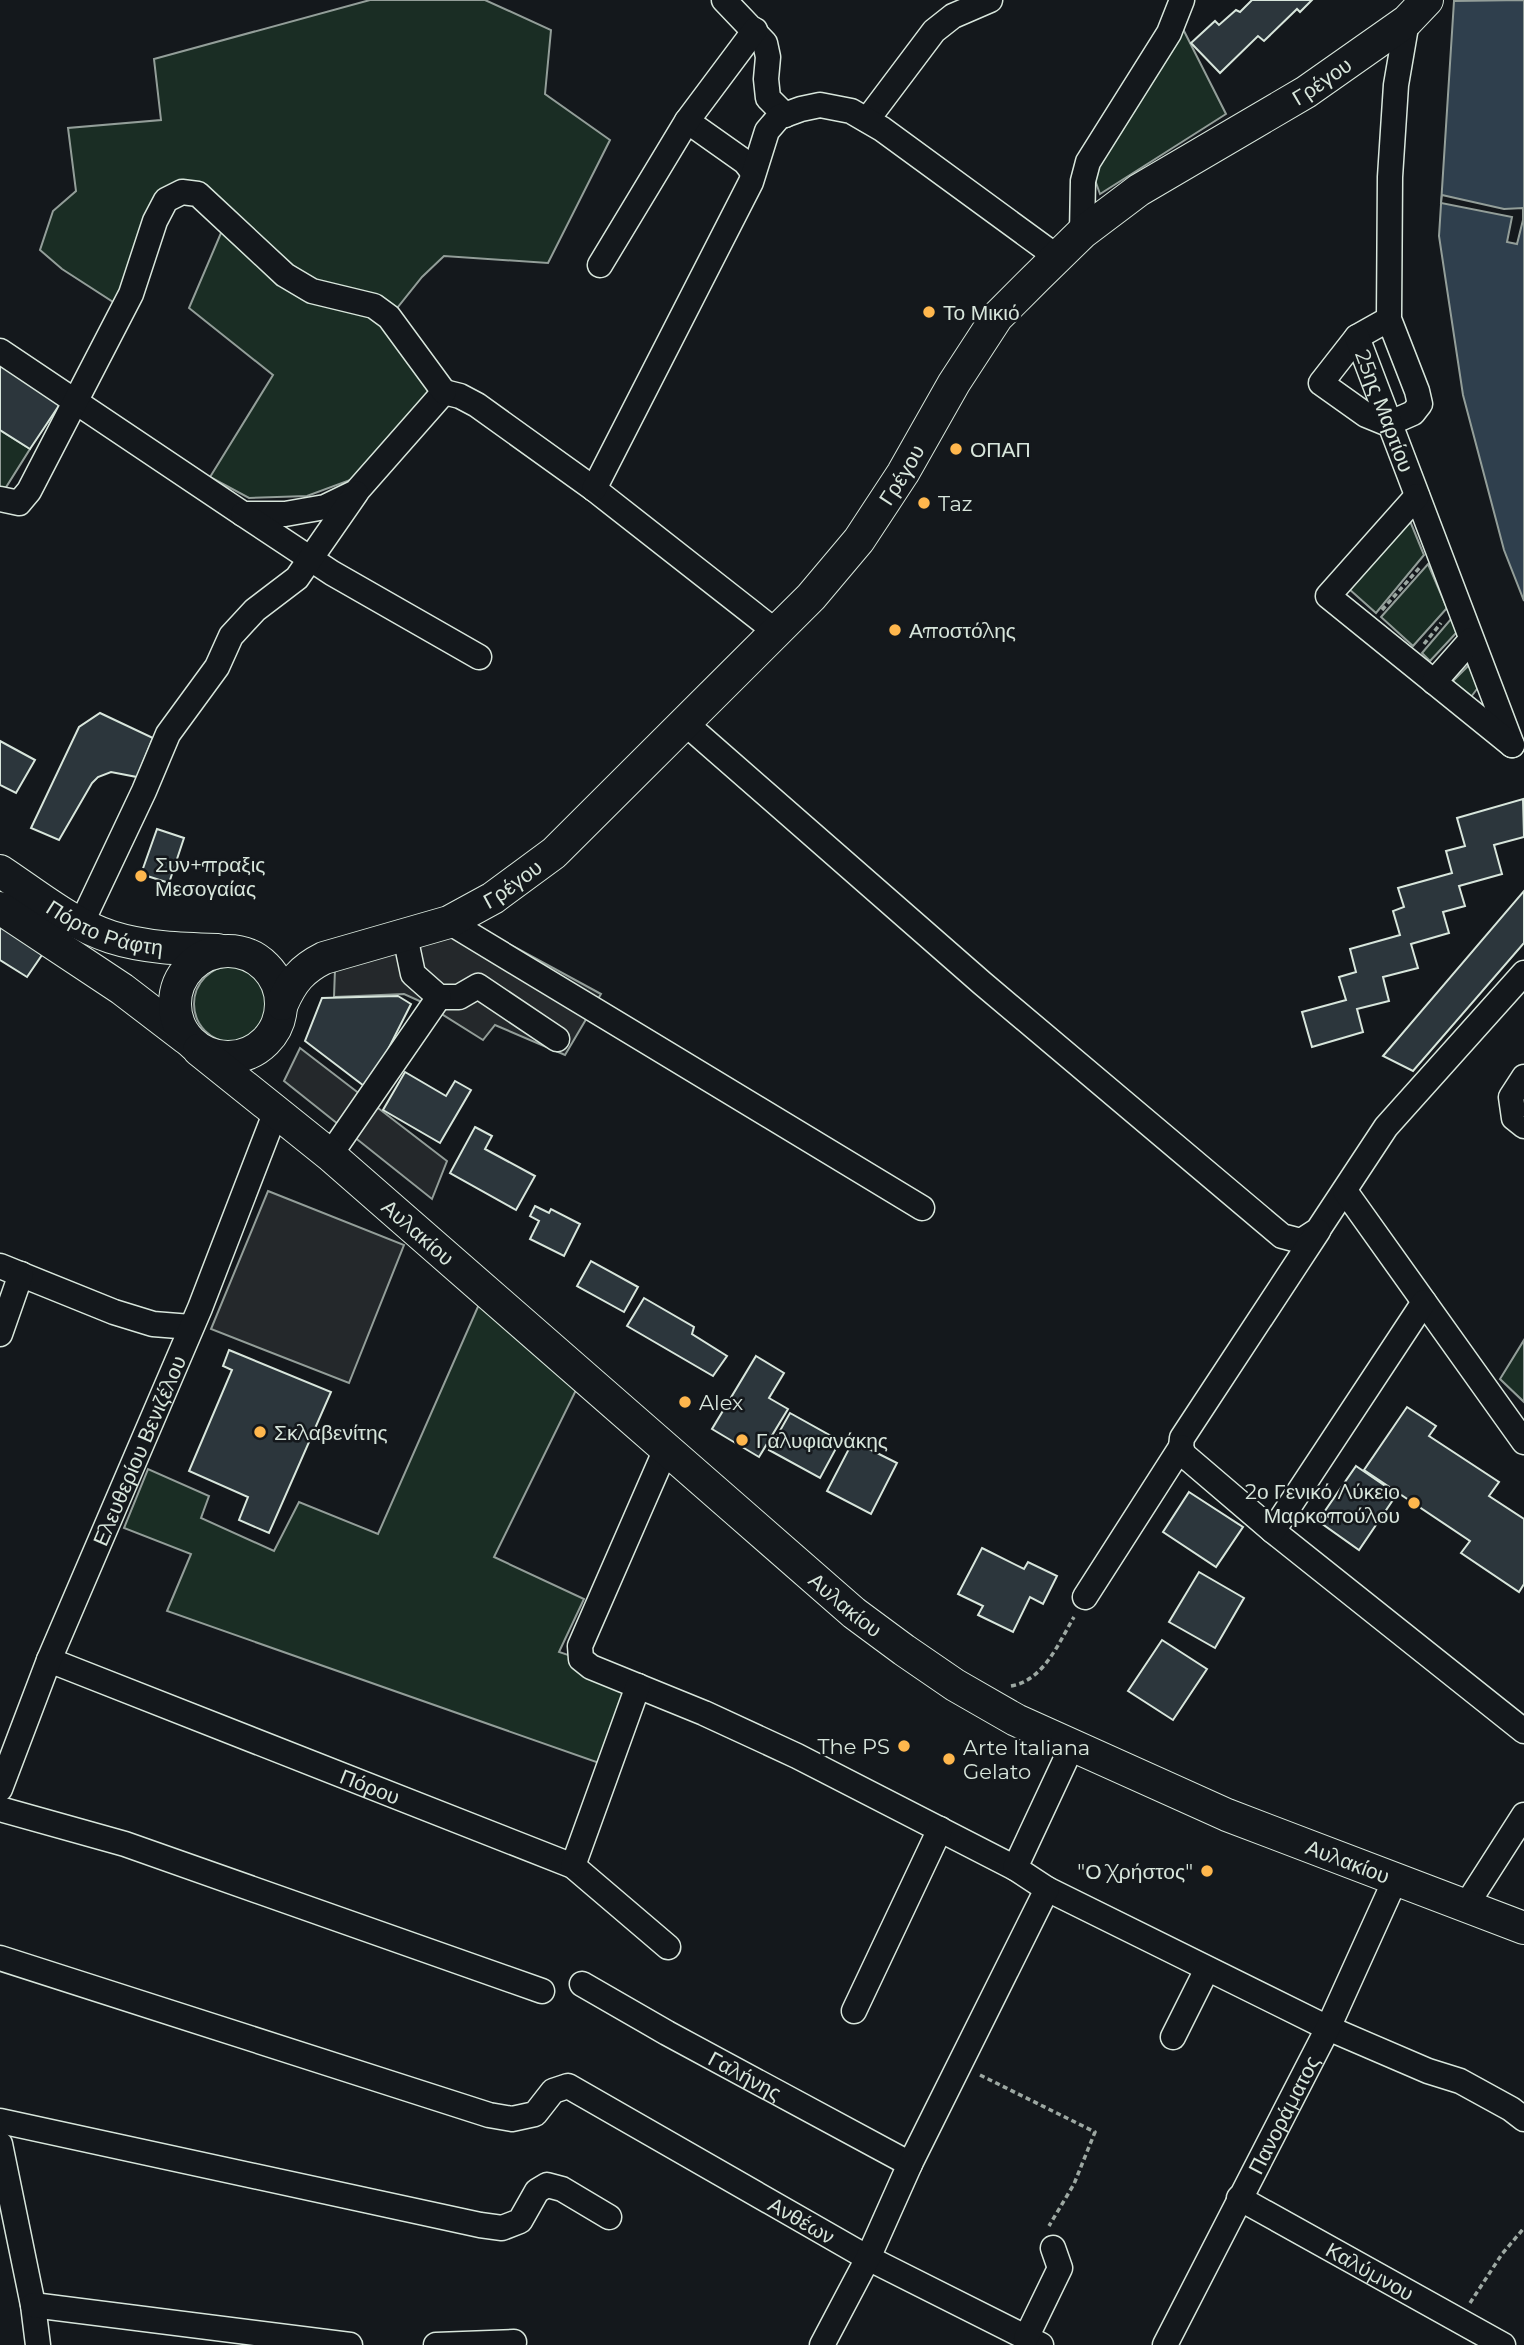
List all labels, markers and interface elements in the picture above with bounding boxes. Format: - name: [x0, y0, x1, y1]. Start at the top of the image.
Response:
- street label: Γρέγου: [1287, 52, 1356, 110]
- place label: Το Μικιό: [943, 300, 1020, 325]
- marker: Το Μικιό: [921, 304, 937, 320]
- street label: 25ης Μαρτίου: [1351, 346, 1420, 475]
- place label: ΟΠΑΠ: [970, 437, 1031, 462]
- street label: Γρέγου: [873, 440, 929, 510]
- marker: ΟΠΑΠ: [948, 441, 964, 457]
- place label: Taz: [938, 491, 973, 516]
- marker: Taz: [916, 495, 932, 511]
- place label: Αποστόλης: [909, 618, 1016, 643]
- marker: Αποστόλης: [887, 622, 903, 638]
- place label: Συν+πραξις Μεσογαίας: [155, 852, 265, 901]
- street label: Γρέγου: [479, 854, 546, 913]
- marker: Συν+πραξις Μεσογαίας: [133, 868, 149, 884]
- street label: Πόρτο Ράφτη: [42, 894, 164, 960]
- street label: Αυλακίου: [377, 1194, 459, 1270]
- street label: Ελευθερίου Βενιζέλου: [87, 1352, 191, 1549]
- place label: Alex: [699, 1390, 743, 1415]
- marker: Alex: [677, 1394, 693, 1410]
- place label: Σκλαβενίτης: [274, 1420, 388, 1445]
- marker: Σκλαβενίτης: [252, 1424, 268, 1440]
- place label: Γαλυφιανάκης: [756, 1428, 888, 1453]
- marker: Γαλυφιανάκης: [734, 1432, 750, 1448]
- place label: 2ο Γενικό Λύκειο Μαρκοπούλου: [1245, 1479, 1400, 1528]
- marker: 2ο Γενικό Λύκειο Μαρκοπούλου: [1406, 1495, 1422, 1511]
- street label: Αυλακίου: [804, 1567, 887, 1642]
- place label: The PS: [818, 1734, 890, 1759]
- place label: Arte Italiana Gelato: [963, 1735, 1090, 1784]
- marker: The PS: [896, 1738, 912, 1754]
- marker: Arte Italiana Gelato: [941, 1751, 957, 1767]
- street label: Πόρου: [337, 1763, 403, 1809]
- street label: Αυλακίου: [1303, 1834, 1393, 1888]
- place label: "Ο Χρήστος": [1077, 1859, 1193, 1884]
- marker: "Ο Χρήστος": [1199, 1863, 1215, 1879]
- street label: Γαλήνης: [704, 2045, 786, 2105]
- street label: Πανοράματος: [1243, 2051, 1324, 2178]
- street label: Ανθέων: [764, 2191, 839, 2249]
- street label: Καλύμνου: [1322, 2237, 1418, 2305]

